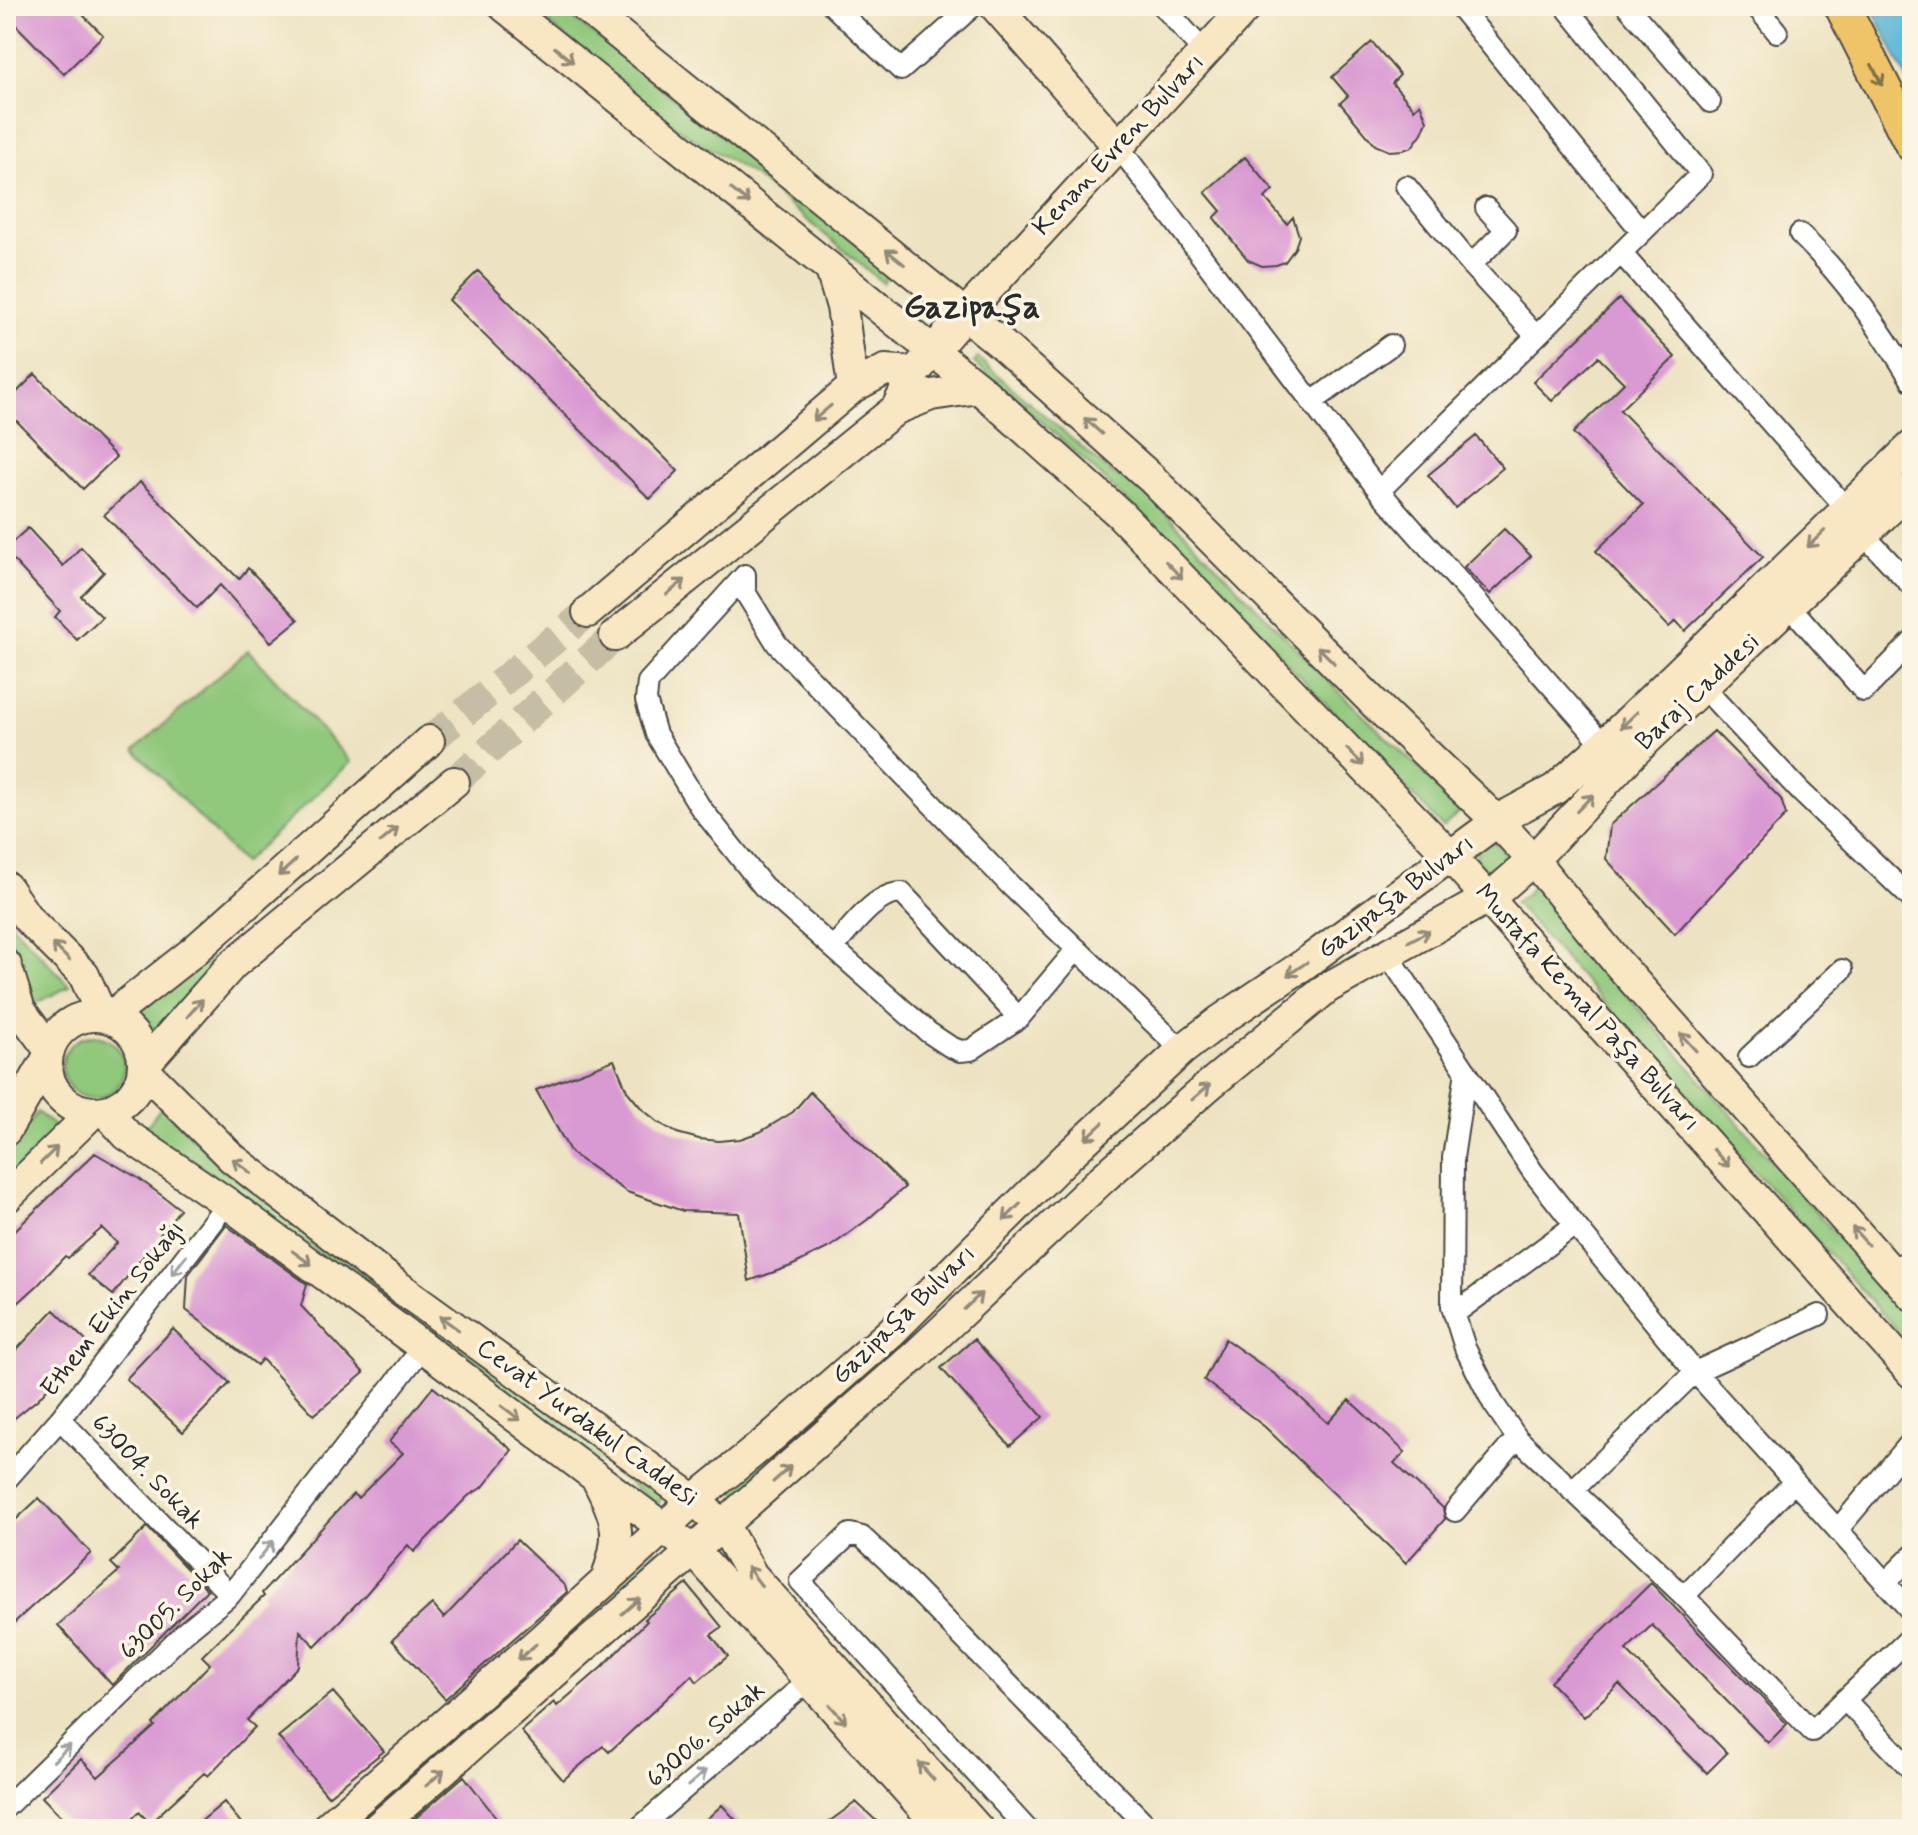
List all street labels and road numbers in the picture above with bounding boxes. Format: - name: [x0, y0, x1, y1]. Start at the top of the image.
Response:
- street label: Kenan Evren Bulvarı: [1025, 46, 1213, 244]
- street label: Baraj Caddesi: [1628, 625, 1768, 759]
- street label: Gazipaşa Bulvarı: [1311, 827, 1481, 967]
- street label: Mustafa Kemal Paşa Bulvarı: [1467, 877, 1707, 1139]
- street label: Ethem Ekin Sokağı: [33, 1214, 193, 1404]
- street label: Gazipaşa Bulvarı: [825, 1238, 983, 1392]
- street label: Cevat Yurdakul Caddesi: [469, 1331, 705, 1515]
- street label: 63004. Sokak: [83, 1407, 211, 1537]
- street label: 63005. Sokak: [112, 1540, 240, 1668]
- street label: 63006. Sokak: [639, 1674, 773, 1796]

